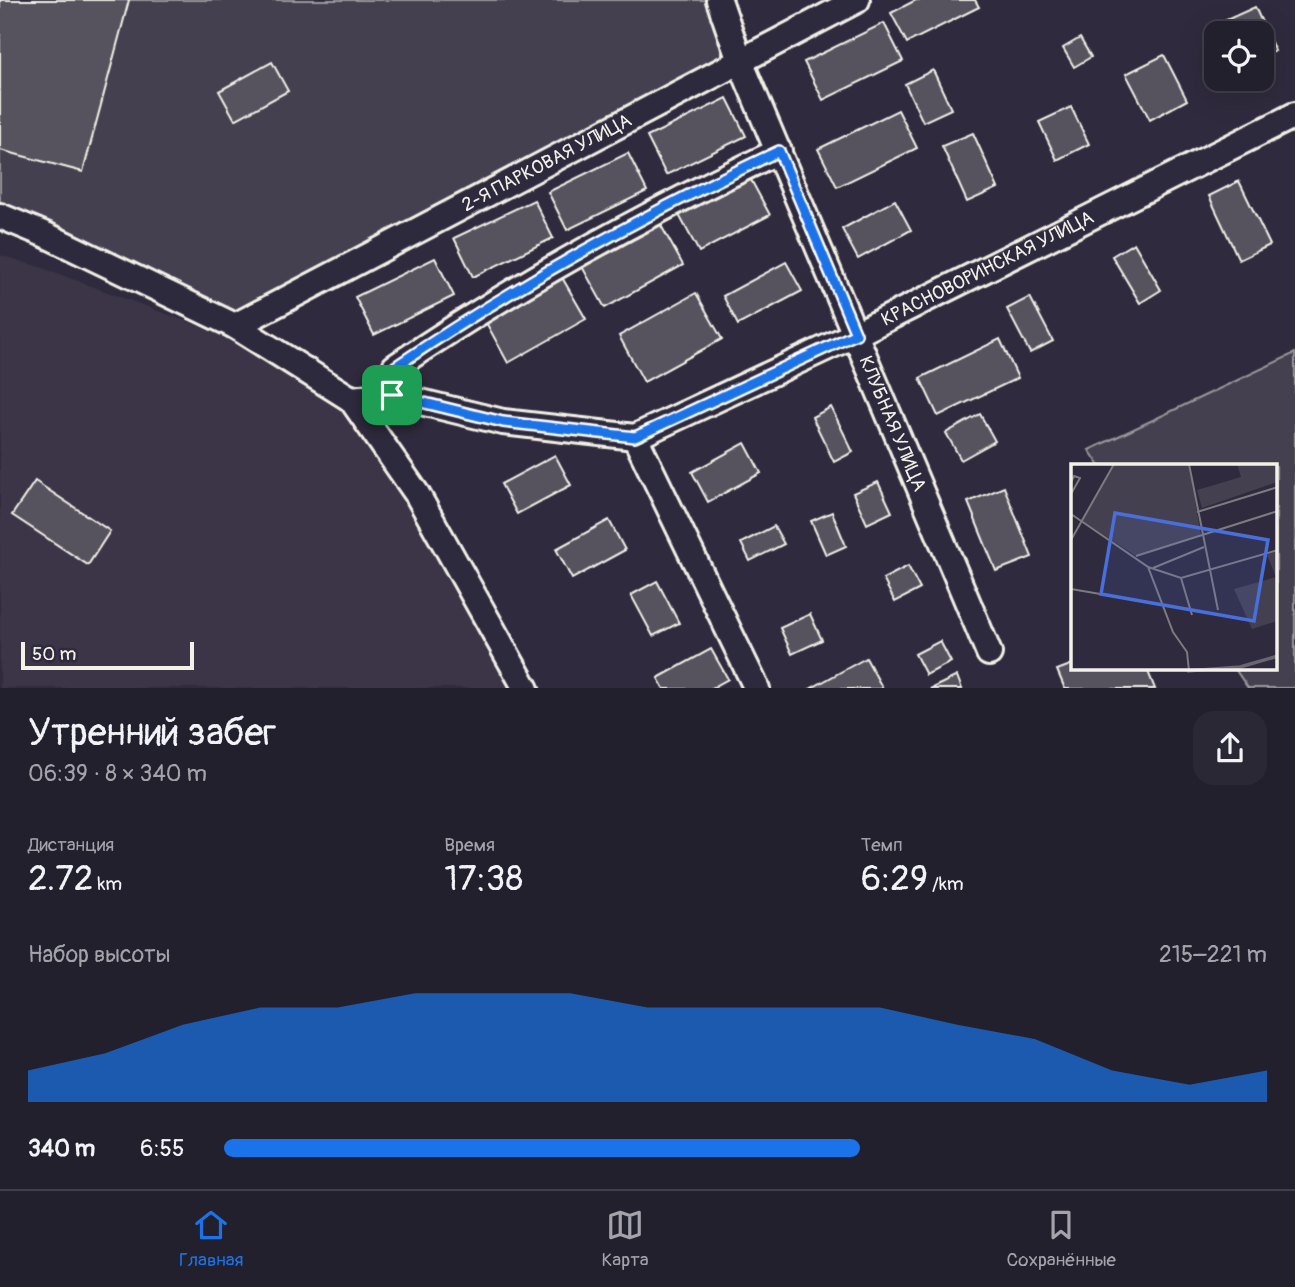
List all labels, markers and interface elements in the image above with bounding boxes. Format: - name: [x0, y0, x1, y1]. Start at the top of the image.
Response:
- map controls: [1204, 21, 1274, 91]
- button: locate: [1204, 21, 1274, 91]
- street label: 2-Я ПАРКОВАЯ УЛИЦА: [458, 108, 636, 217]
- street label: КРАСНОВОРИНСКАЯ УЛИЦА: [877, 205, 1098, 332]
- street label: КЛУБНАЯ УЛИЦА: [853, 352, 932, 495]
- pin: [362, 365, 422, 425]
- icon: arrive: [373, 376, 411, 414]
- inset map: [1071, 464, 1278, 671]
- scale bar: [21, 640, 194, 671]
- text: 50 m: [32, 642, 76, 666]
- text: Утренний забег: [28, 709, 276, 757]
- button: share: [1193, 711, 1267, 785]
- text: 06:39 · 8 × 340 m: [28, 759, 207, 788]
- text: Дистанция: [28, 833, 114, 857]
- text: Время: [444, 833, 495, 857]
- text: Темп: [861, 833, 903, 857]
- text: 2.72: [28, 857, 93, 901]
- text: 17:38: [444, 857, 523, 901]
- text: 6:29: [861, 857, 928, 901]
- text: km: [93, 872, 122, 896]
- text: /km: [928, 872, 964, 896]
- text: Набор высоты: [28, 940, 170, 969]
- text: 215–221 m: [1159, 940, 1267, 969]
- text: 340 m: [28, 1134, 95, 1163]
- text: 6:55: [140, 1134, 184, 1163]
- tab: Главная: [179, 1206, 244, 1272]
- tab: Карта: [601, 1206, 649, 1272]
- tab: Сохранённые: [1006, 1206, 1116, 1272]

